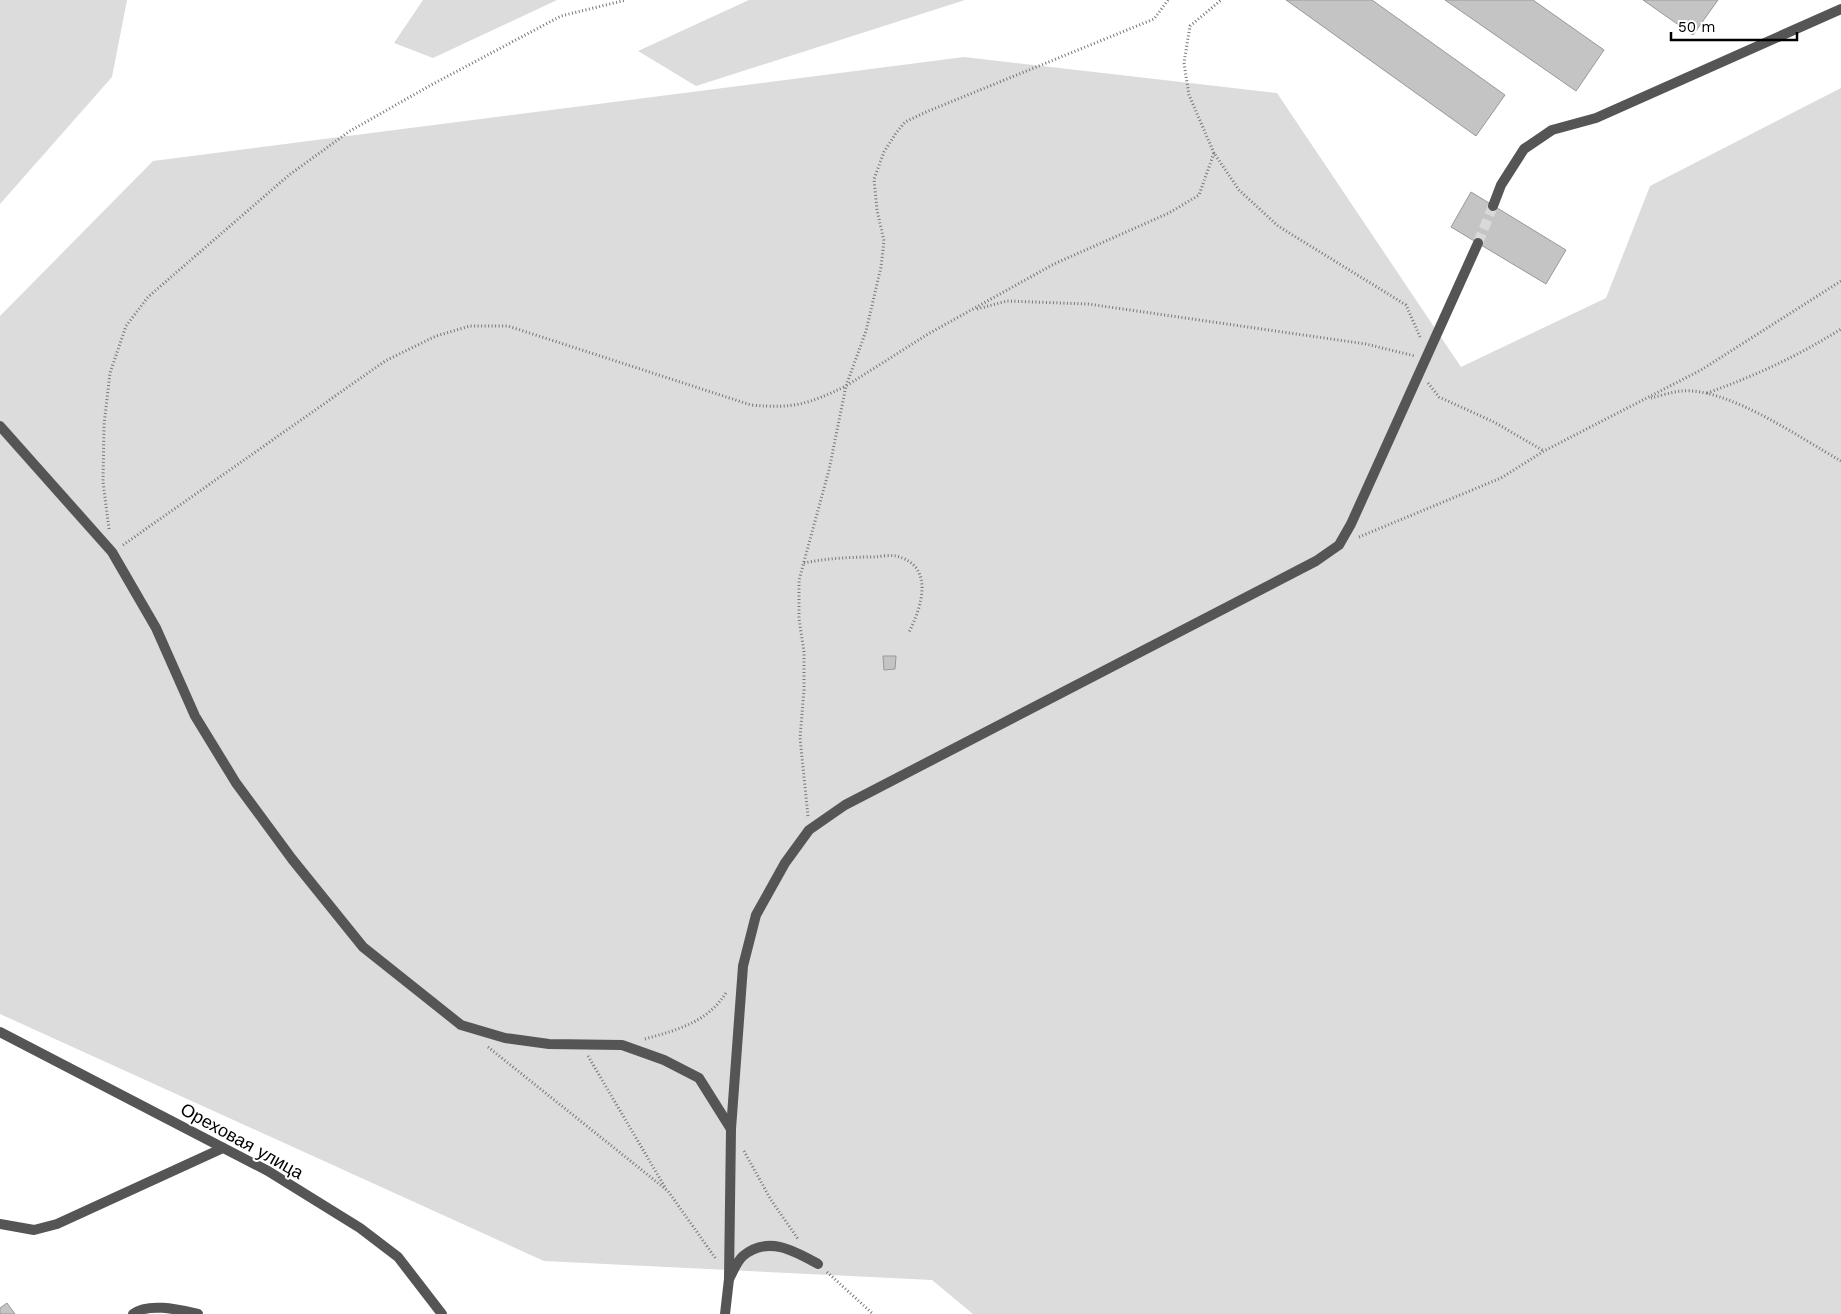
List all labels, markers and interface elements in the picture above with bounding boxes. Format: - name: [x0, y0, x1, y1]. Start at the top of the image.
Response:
- scale bar: [1671, 10, 1797, 42]
- text: 50 m: [1678, 18, 1715, 36]
- street label: Ореховая улица: [177, 1098, 308, 1183]

